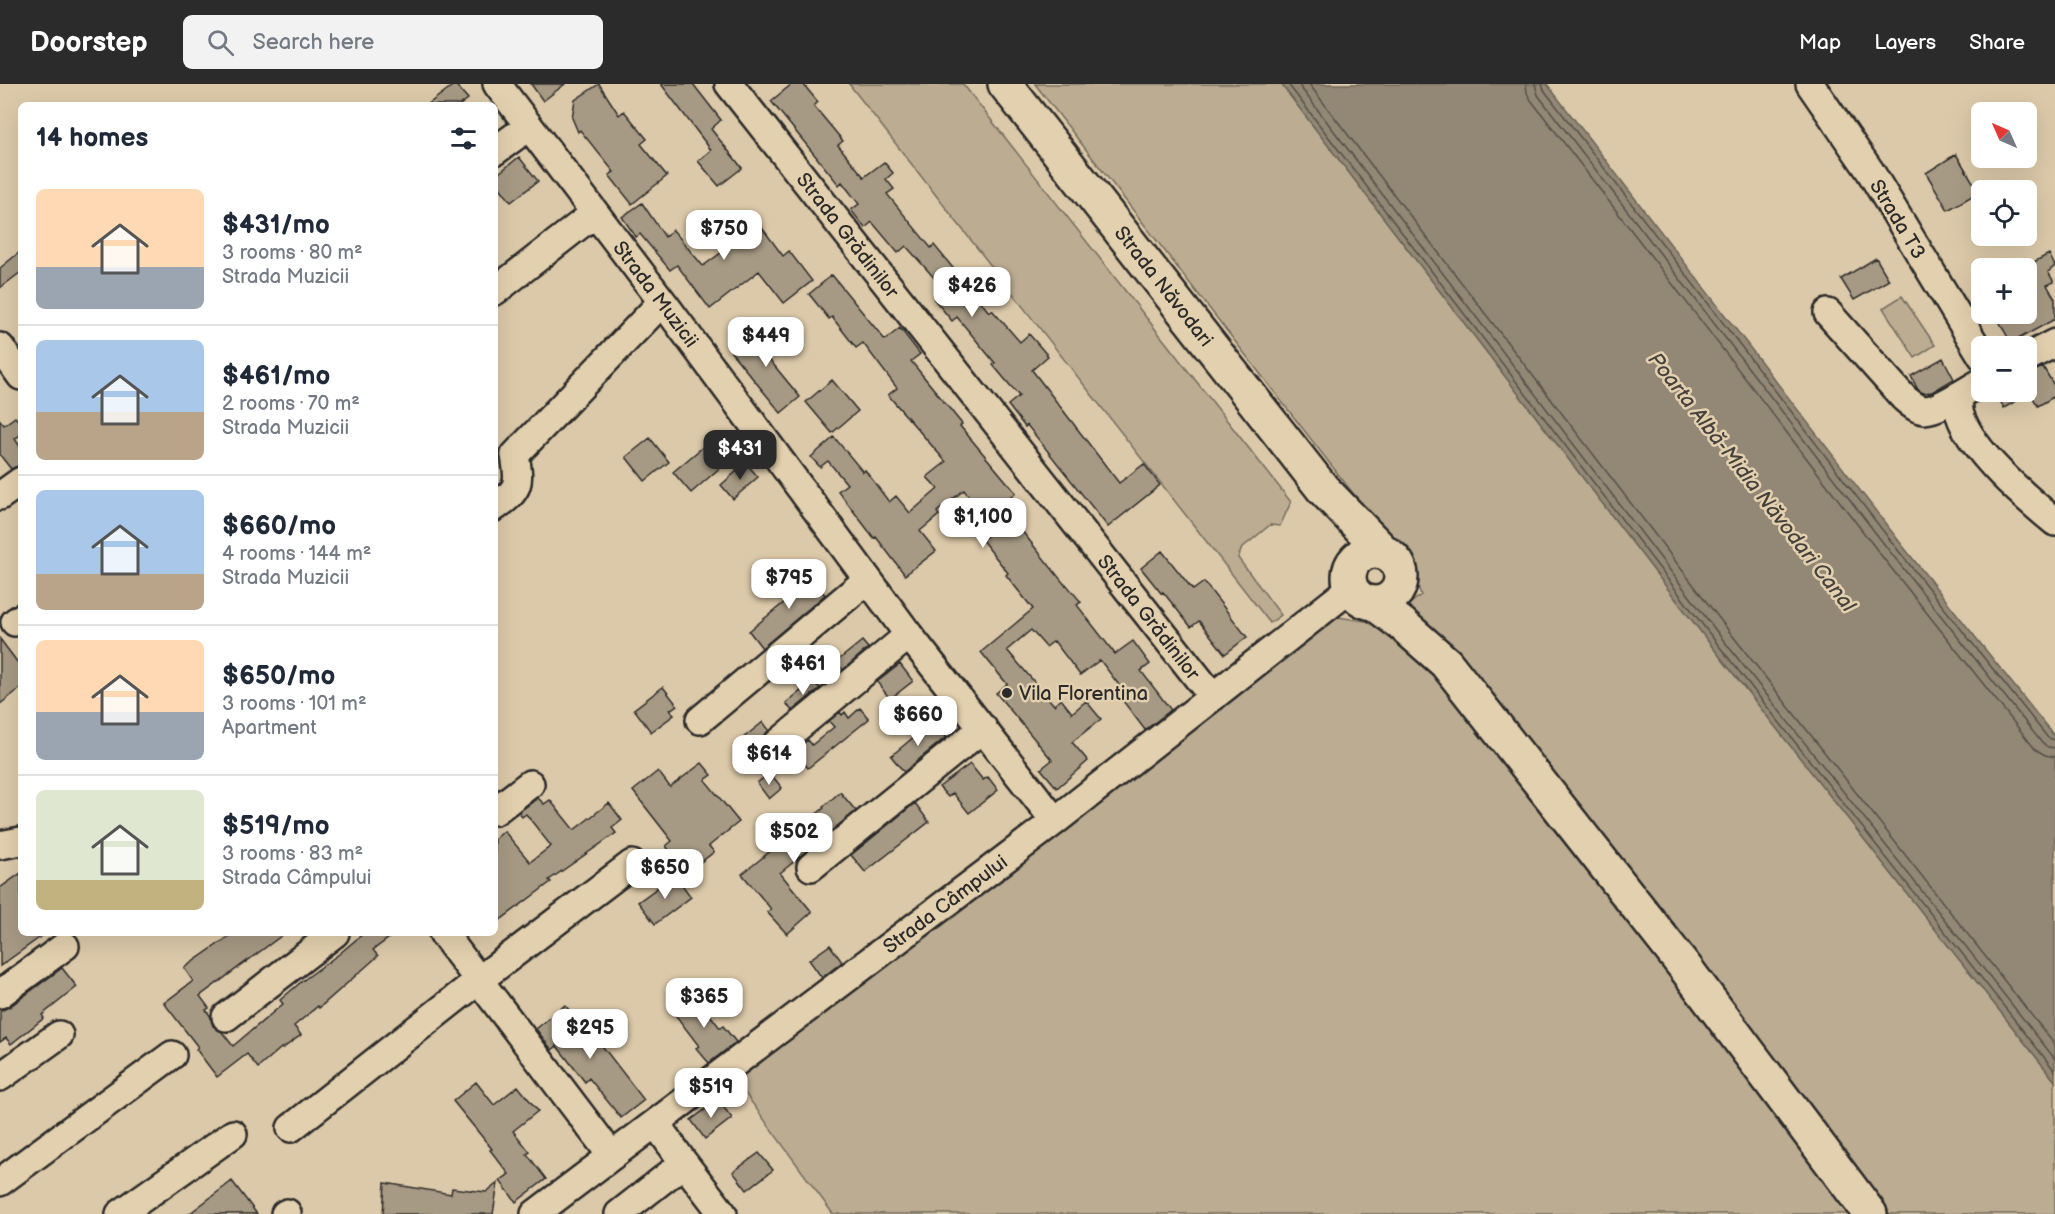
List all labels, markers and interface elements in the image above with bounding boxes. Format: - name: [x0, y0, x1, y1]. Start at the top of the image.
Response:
- search box: [183, 15, 603, 69]
- text: Doorstep: [30, 26, 147, 59]
- icon: search: [204, 26, 237, 59]
- text: Search here: [252, 29, 374, 56]
- text: Map: [1799, 30, 1841, 55]
- text: Layers: [1874, 30, 1936, 55]
- text: Share: [1969, 30, 2025, 55]
- north arrow: [1971, 102, 2037, 168]
- map controls: [1971, 102, 2037, 402]
- icon: filters: [447, 122, 480, 155]
- text: 14 homes: [36, 123, 148, 154]
- street label: Strada Grădinilor: [791, 168, 904, 304]
- street label: Strada T3: [1864, 175, 1930, 264]
- button: locate: [1971, 180, 2037, 246]
- text: $431/mo: [222, 210, 330, 241]
- pin: $750: [688, 210, 760, 261]
- icon: home: [84, 213, 156, 285]
- text: $750: [700, 217, 748, 241]
- street label: Strada Năvodari: [1109, 222, 1218, 352]
- street label: Strada Muzicii: [607, 237, 703, 353]
- text: 3 rooms · 80 m²: [222, 241, 363, 265]
- button: +: [1971, 258, 2037, 324]
- text: Strada Muzicii: [222, 265, 349, 289]
- pin: $426: [936, 267, 1008, 318]
- text: $426: [947, 274, 997, 298]
- pin: $449: [730, 317, 802, 368]
- text: $449: [742, 324, 790, 348]
- button: −: [1971, 336, 2037, 402]
- water label: Poarta Albă-Midia Năvodari Canal: [1643, 348, 1861, 618]
- text: $461/mo: [222, 361, 330, 392]
- icon: home: [84, 364, 156, 436]
- text: 2 rooms · 70 m²: [222, 392, 360, 416]
- text: Strada Muzicii: [222, 416, 349, 440]
- pin: $431: [704, 430, 776, 481]
- text: $431: [717, 437, 763, 461]
- pin: $1,100: [934, 498, 1032, 549]
- text: $1,100: [953, 505, 1013, 529]
- text: $660/mo: [222, 511, 336, 542]
- icon: home: [84, 514, 156, 586]
- text: 4 rooms · 144 m²: [222, 542, 371, 566]
- street label: Strada Grădinilor: [1092, 550, 1205, 686]
- pin: $795: [753, 559, 825, 610]
- text: Strada Muzicii: [222, 566, 349, 590]
- text: $795: [765, 566, 813, 590]
- pin: $461: [767, 645, 839, 696]
- text: $461: [780, 652, 826, 676]
- text: $650/mo: [222, 661, 335, 692]
- icon: home: [84, 664, 156, 736]
- place label: Vila Florentina: [1019, 682, 1148, 706]
- marker: Vila Florentina: [1000, 686, 1014, 700]
- text: 3 rooms · 101 m²: [222, 692, 367, 716]
- pin: $660: [882, 696, 954, 747]
- text: $660: [893, 703, 943, 727]
- text: Apartment: [222, 716, 317, 740]
- pin: $614: [733, 735, 805, 786]
- text: $614: [746, 742, 792, 766]
- text: $519/mo: [222, 811, 329, 842]
- pin: $502: [758, 813, 830, 864]
- icon: home: [84, 814, 156, 886]
- text: $502: [769, 820, 819, 844]
- text: 3 rooms · 83 m²: [222, 842, 363, 866]
- pin: $650: [629, 849, 701, 900]
- street label: Strada Câmpului: [879, 850, 1013, 959]
- text: $650: [640, 856, 690, 880]
- text: Strada Câmpului: [222, 866, 371, 890]
- pin: $365: [668, 978, 740, 1029]
- text: $365: [680, 985, 728, 1009]
- pin: $295: [554, 1009, 626, 1060]
- text: $295: [566, 1016, 614, 1040]
- pin: $519: [675, 1068, 747, 1119]
- text: $519: [689, 1075, 733, 1099]

